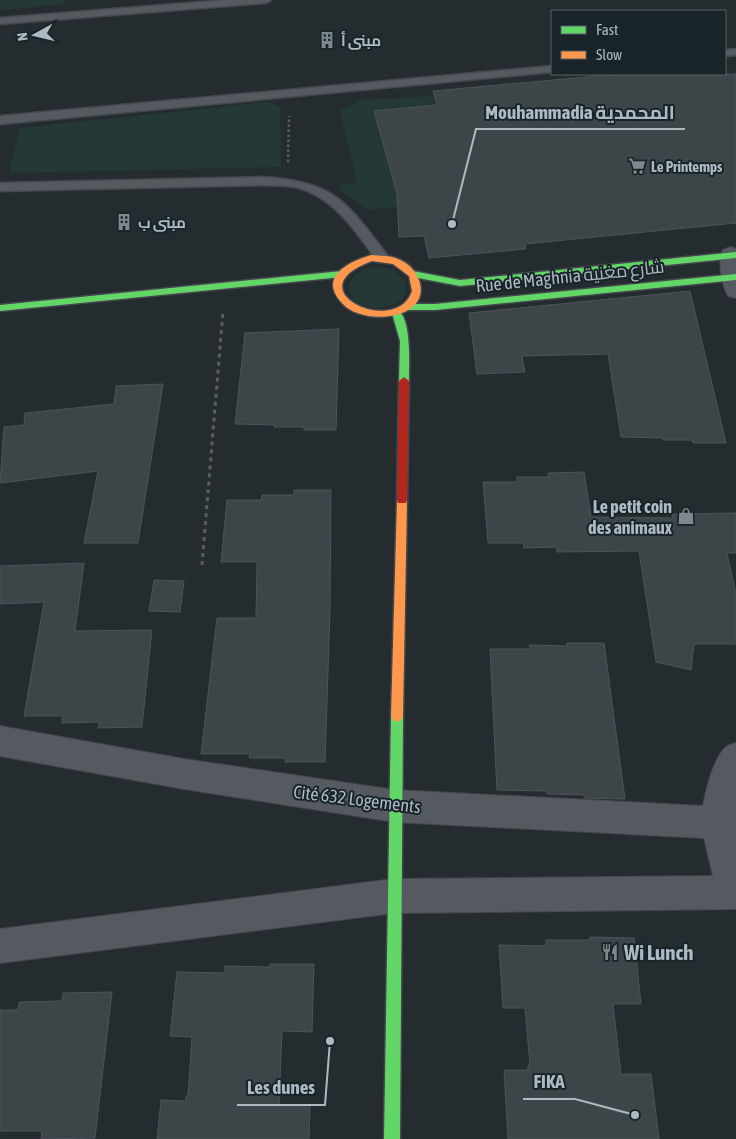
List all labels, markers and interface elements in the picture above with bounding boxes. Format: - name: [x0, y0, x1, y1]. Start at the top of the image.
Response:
- north arrow: [10, 10, 60, 60]
- legend: [551, 10, 726, 75]
- text: Fast: [596, 21, 618, 38]
- building icon: مبنى أ: [317, 30, 337, 50]
- place label: مبنى أ: [341, 31, 381, 50]
- text: N: [14, 32, 31, 42]
- text: Slow: [596, 46, 622, 63]
- callout: Mouhammadia المحمدية: [476, 95, 685, 129]
- text: Mouhammadia المحمدية: [485, 101, 675, 123]
- supermarket icon: Le Printemps: [627, 156, 647, 176]
- place label: Le Printemps: [651, 158, 723, 175]
- building icon: مبنى ب: [114, 212, 134, 232]
- place label: مبنى ب: [138, 214, 186, 232]
- street label: Rue de Maghnia شارع مغنية: [475, 256, 666, 298]
- place label: Le petit coin des animaux: [588, 496, 673, 538]
- shop icon: Le petit coin des animaux: [676, 506, 696, 526]
- street label: Cité 632 Logements: [292, 781, 422, 817]
- place label: Wi Lunch: [623, 940, 693, 964]
- restaurant icon: Wi Lunch: [600, 942, 620, 962]
- callout: FIKA: [523, 1065, 575, 1099]
- text: FIKA: [533, 1070, 565, 1092]
- callout: Les dunes: [237, 1071, 325, 1105]
- text: Les dunes: [247, 1076, 315, 1098]

